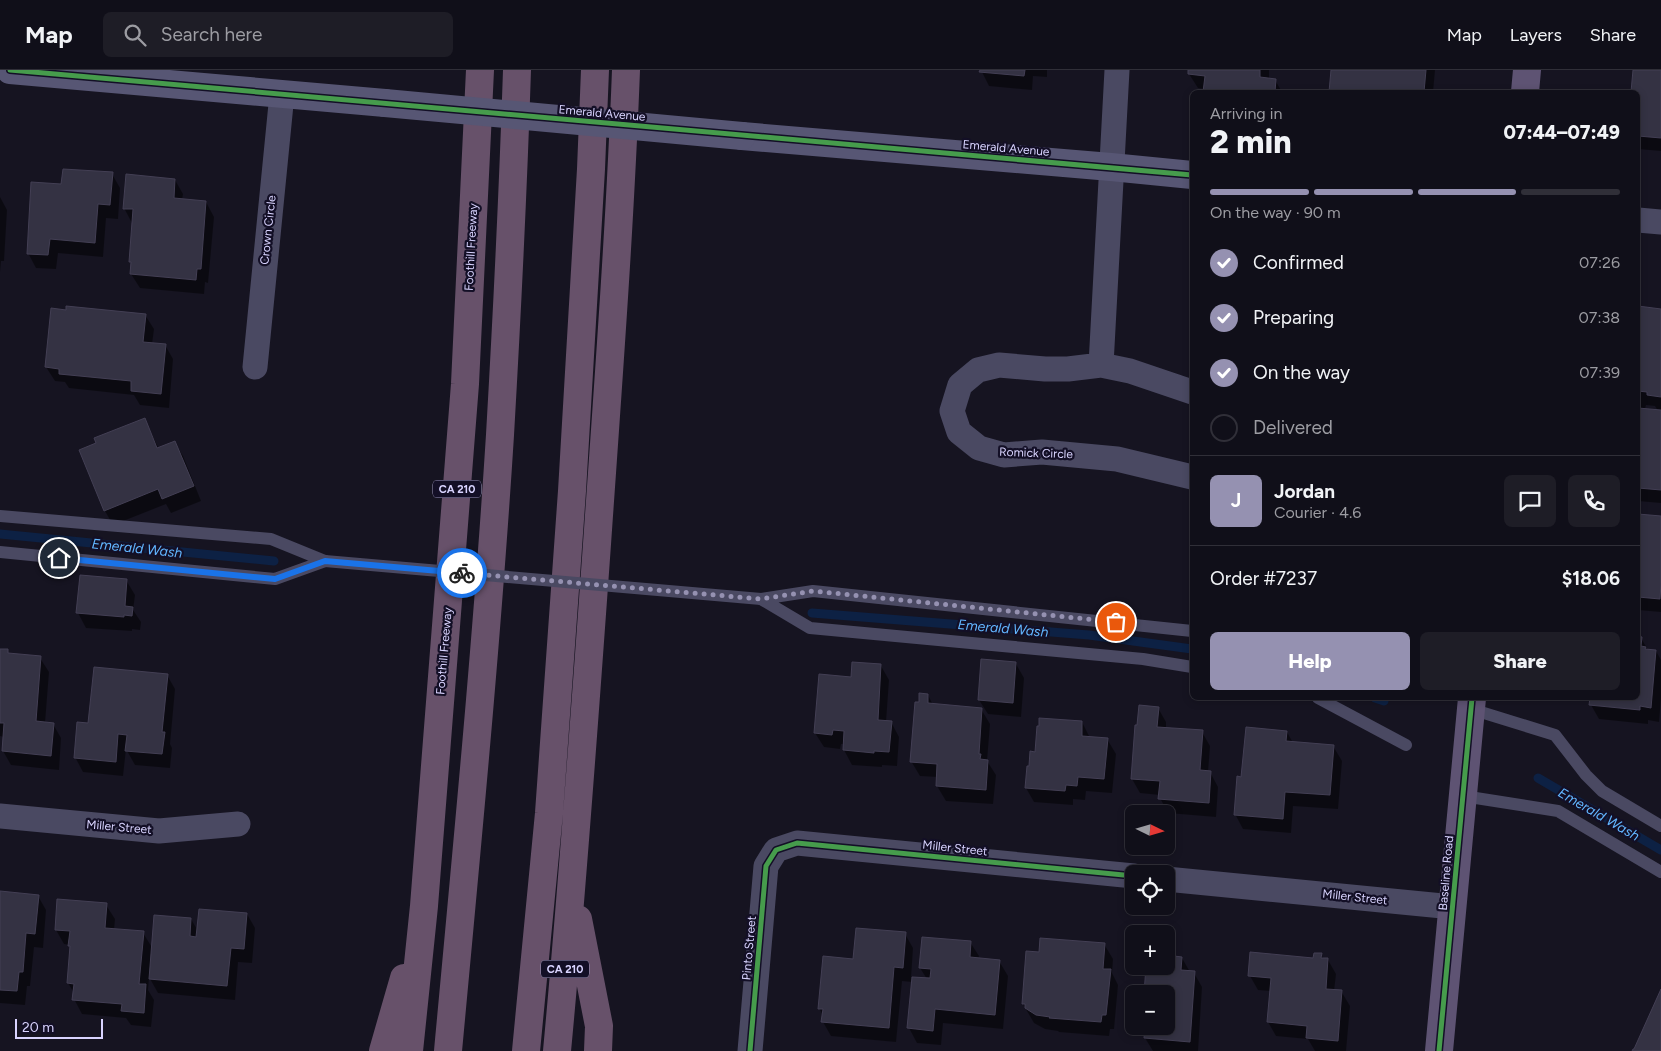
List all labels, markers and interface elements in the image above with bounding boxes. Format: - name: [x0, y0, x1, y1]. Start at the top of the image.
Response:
- search box: [103, 12, 453, 57]
- text: Map: [25, 20, 73, 49]
- icon: search: [121, 21, 149, 49]
- text: Search here: [161, 23, 262, 46]
- text: Map: [1447, 24, 1482, 46]
- text: Layers: [1510, 24, 1562, 46]
- text: Share: [1590, 24, 1636, 46]
- street label: Emerald Avenue: [558, 102, 647, 124]
- text: Arriving in: [1210, 104, 1282, 123]
- text: 07:44–07:49: [1503, 121, 1620, 144]
- text: 2 min: [1210, 123, 1292, 161]
- street label: Emerald Avenue: [962, 137, 1051, 159]
- street label: Crown Circle: [257, 194, 279, 265]
- street label: Foothill Freeway: [462, 202, 480, 291]
- text: On the way · 90 m: [1210, 203, 1341, 222]
- icon: check: [1210, 249, 1238, 277]
- text: Confirmed: [1253, 251, 1344, 274]
- text: 07:26: [1579, 253, 1620, 272]
- icon: check: [1210, 304, 1238, 332]
- text: Preparing: [1253, 306, 1334, 329]
- text: 07:38: [1579, 308, 1620, 327]
- icon: check: [1210, 359, 1238, 387]
- text: On the way: [1253, 361, 1350, 384]
- text: 07:39: [1579, 363, 1620, 382]
- text: Delivered: [1253, 416, 1333, 439]
- street label: Romick Circle: [999, 445, 1074, 461]
- button: chat: [1504, 475, 1556, 527]
- button: phone: [1568, 475, 1620, 527]
- road number: CA 210: [433, 480, 481, 498]
- text: Jordan: [1274, 480, 1335, 503]
- text: J: [1231, 489, 1241, 512]
- text: Courier · 4.6: [1274, 503, 1361, 522]
- water label: Emerald Wash: [91, 535, 183, 562]
- pin: [38, 537, 80, 579]
- icon: home: [45, 544, 73, 572]
- courier: [437, 548, 487, 598]
- icon: bike: [448, 559, 476, 587]
- text: Order #7237: [1210, 567, 1317, 590]
- text: $18.06: [1562, 567, 1620, 590]
- pin: [1095, 601, 1137, 643]
- street label: Foothill Freeway: [433, 606, 455, 695]
- icon: bag: [1102, 608, 1130, 636]
- water label: Emerald Wash: [957, 616, 1049, 641]
- button: Help: [1210, 632, 1410, 690]
- button: Share: [1420, 632, 1620, 690]
- water label: Emerald Wash: [1555, 784, 1643, 845]
- north arrow: [1125, 805, 1175, 855]
- map controls: [1125, 805, 1175, 1035]
- street label: Miller Street: [86, 817, 153, 837]
- street label: Baseline Road: [1436, 835, 1456, 911]
- street label: Miller Street: [922, 838, 989, 858]
- button: locate: [1125, 865, 1175, 915]
- street label: Miller Street: [1322, 887, 1389, 907]
- street label: Pinto Street: [739, 915, 759, 981]
- button: +: [1125, 925, 1175, 975]
- road number: CA 210: [541, 961, 589, 978]
- button: −: [1125, 985, 1175, 1035]
- scale bar: [15, 1016, 102, 1039]
- text: 20 m: [22, 1019, 54, 1036]

